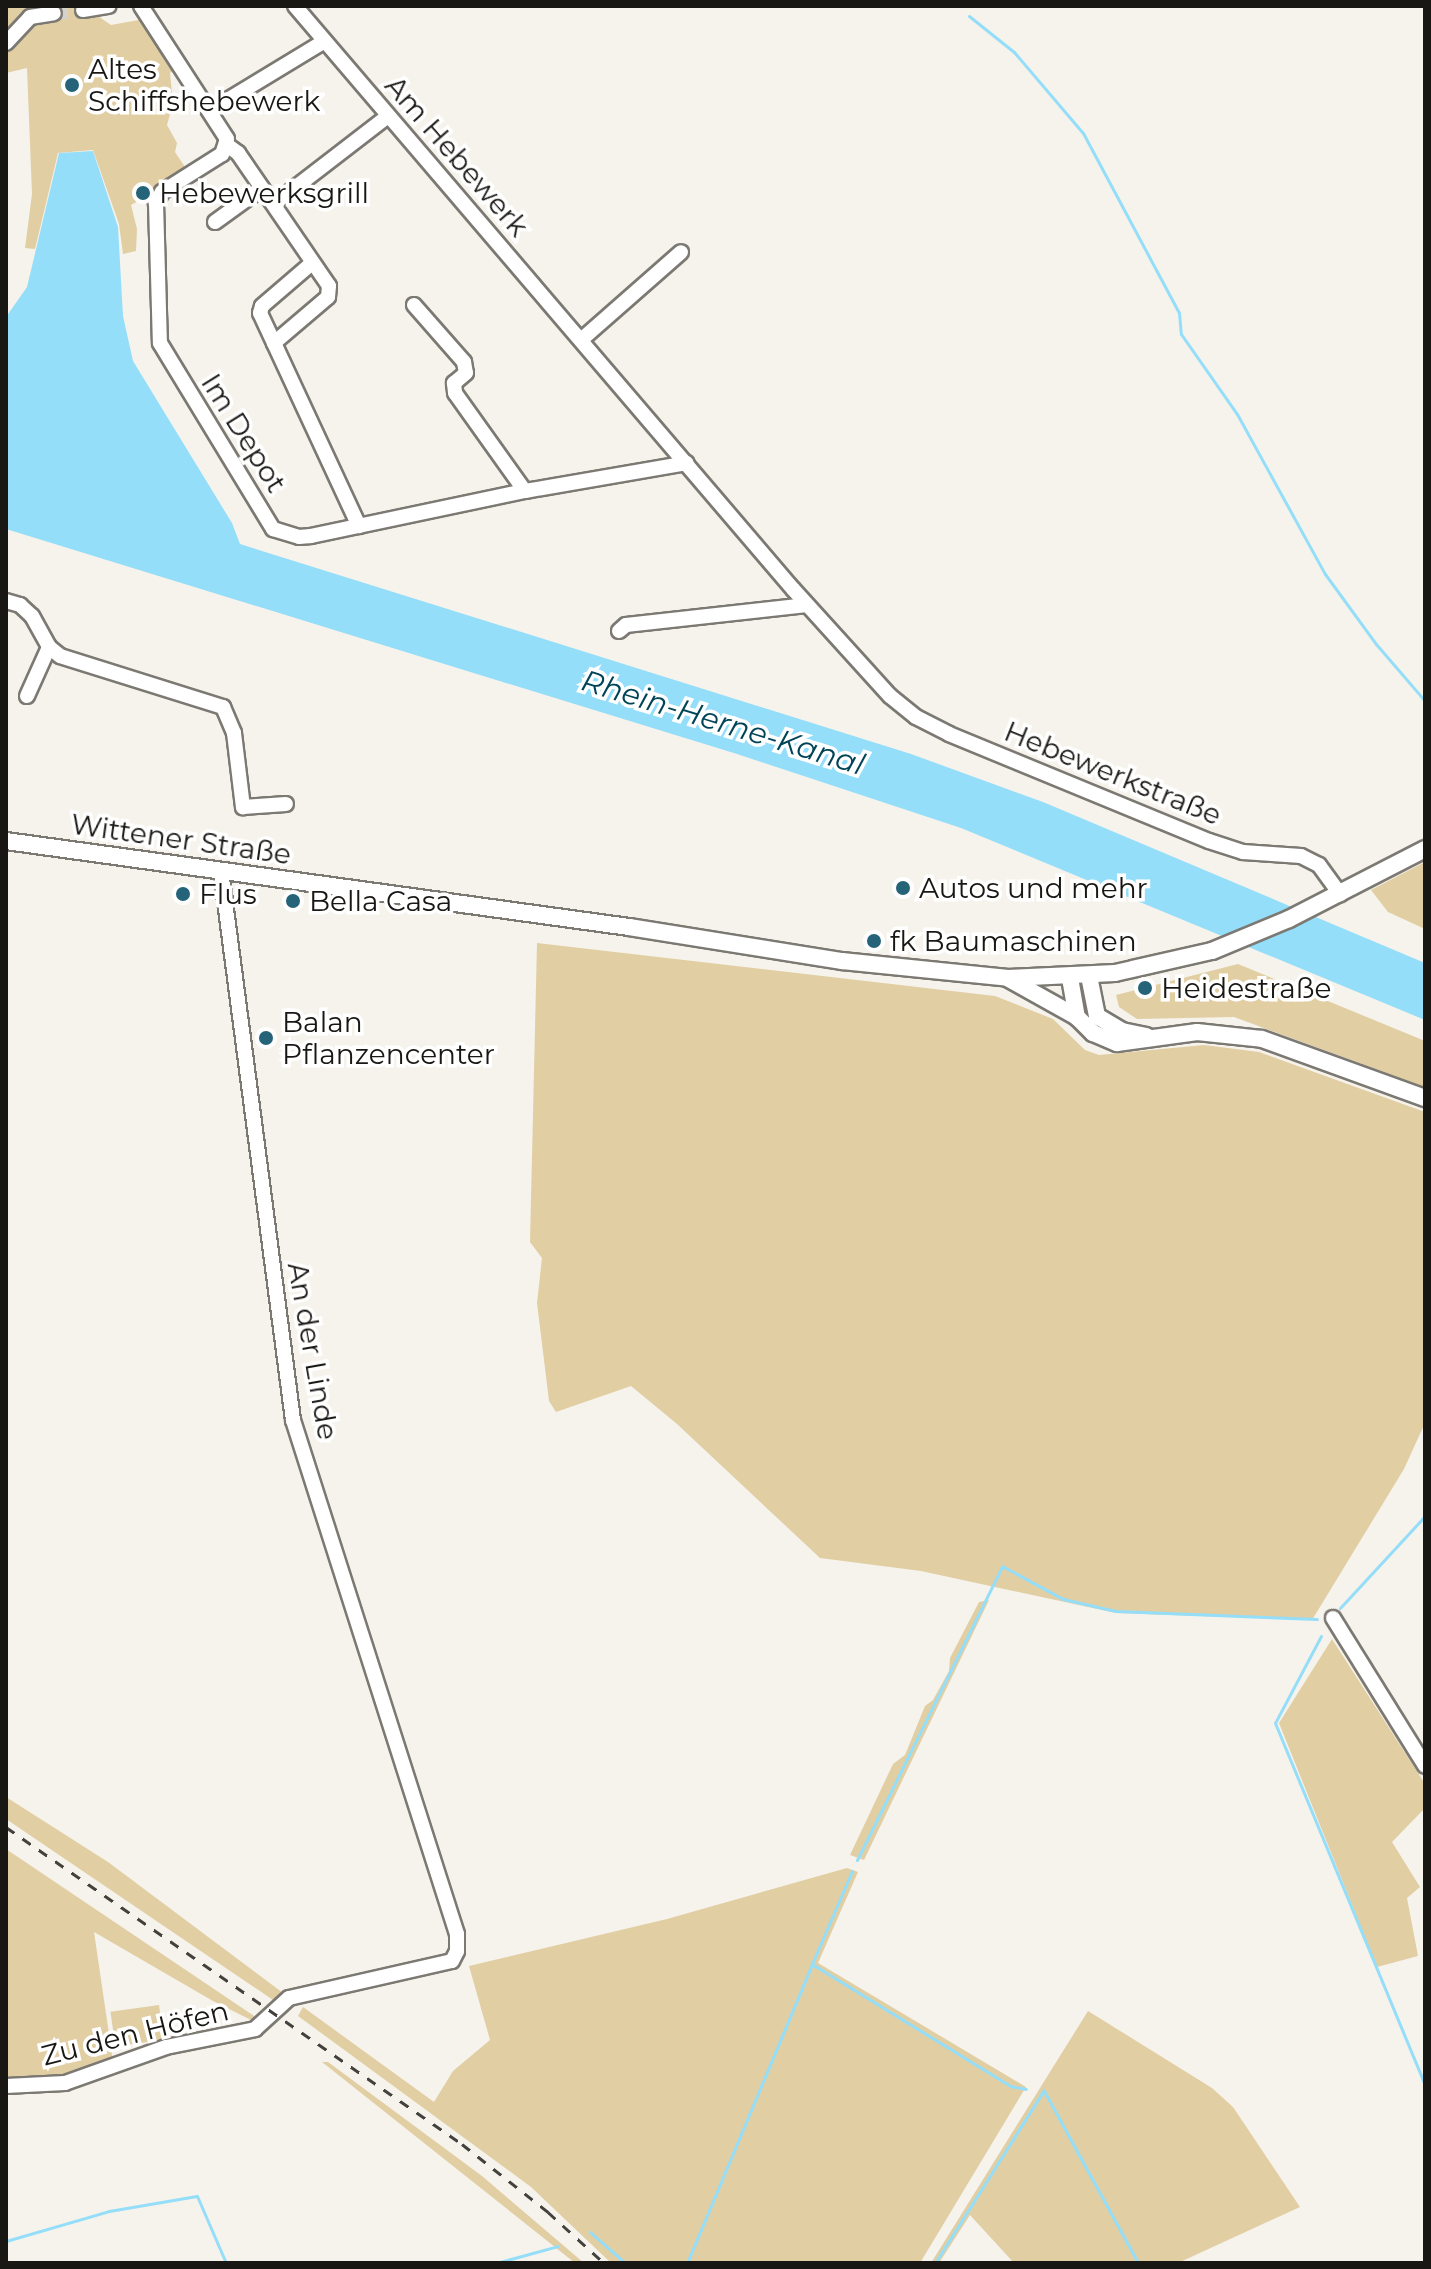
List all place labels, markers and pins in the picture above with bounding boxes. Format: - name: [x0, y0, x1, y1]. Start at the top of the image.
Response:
- place label: Altes Schiffshebewerk: [88, 52, 320, 118]
- marker: Altes Schiffshebewerk: [63, 76, 81, 94]
- place label: Hebewerksgrill: [159, 176, 369, 210]
- marker: Hebewerksgrill: [134, 184, 152, 202]
- place label: Autos und mehr: [919, 871, 1148, 905]
- place label: Flus: [199, 877, 257, 911]
- marker: Autos und mehr: [894, 879, 912, 897]
- place label: Bella Casa: [309, 884, 452, 918]
- marker: Flus: [174, 885, 192, 903]
- marker: Bella Casa: [284, 892, 302, 910]
- place label: fk Baumaschinen: [890, 924, 1137, 958]
- marker: fk Baumaschinen: [865, 932, 883, 950]
- place label: Heidestraße: [1161, 971, 1331, 1005]
- marker: Heidestraße: [1136, 979, 1154, 997]
- place label: Balan Pflanzencenter: [282, 1005, 495, 1071]
- marker: Balan Pflanzencenter: [257, 1029, 275, 1047]

